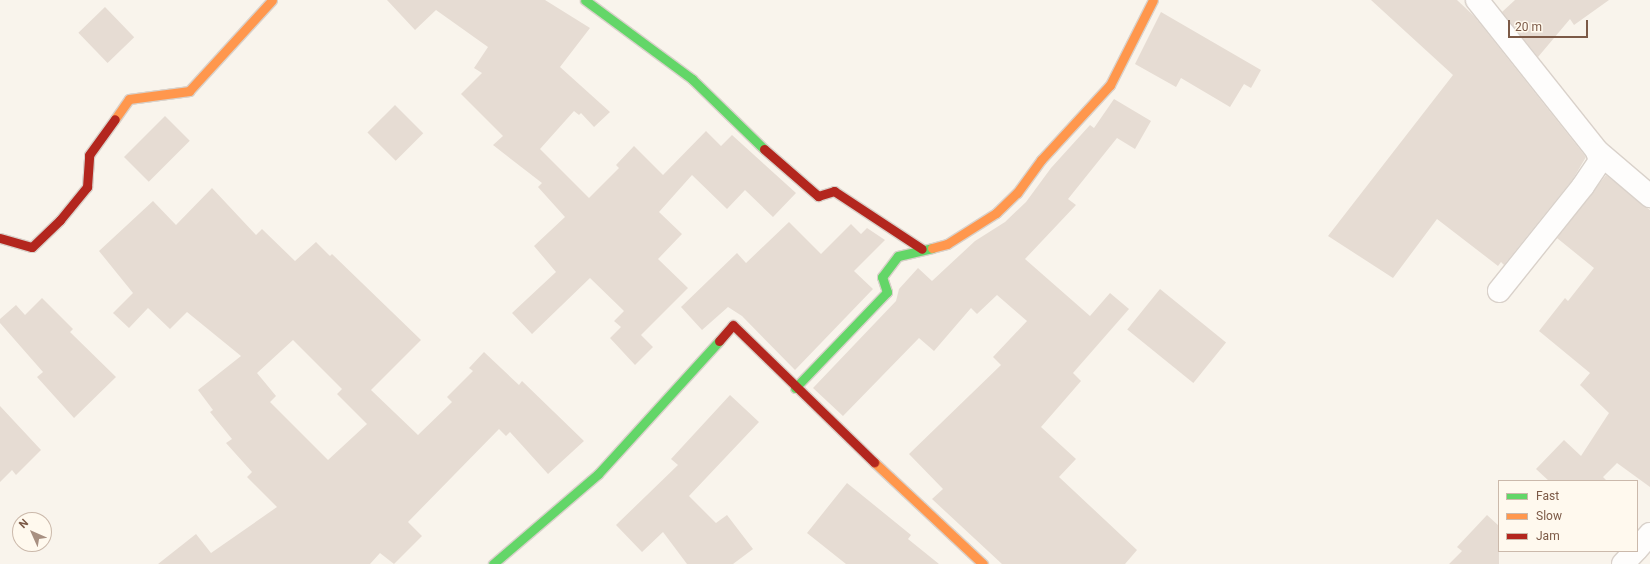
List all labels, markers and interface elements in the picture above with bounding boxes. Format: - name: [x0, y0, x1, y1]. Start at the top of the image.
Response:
- scale bar: [1510, 12, 1590, 38]
- text: 20 m: [1515, 20, 1542, 34]
- legend: [1498, 480, 1638, 552]
- text: Fast: [1536, 489, 1559, 503]
- text: Slow: [1536, 509, 1562, 523]
- north arrow: [12, 512, 52, 552]
- text: N: [17, 517, 31, 531]
- text: Jam: [1536, 529, 1560, 543]

